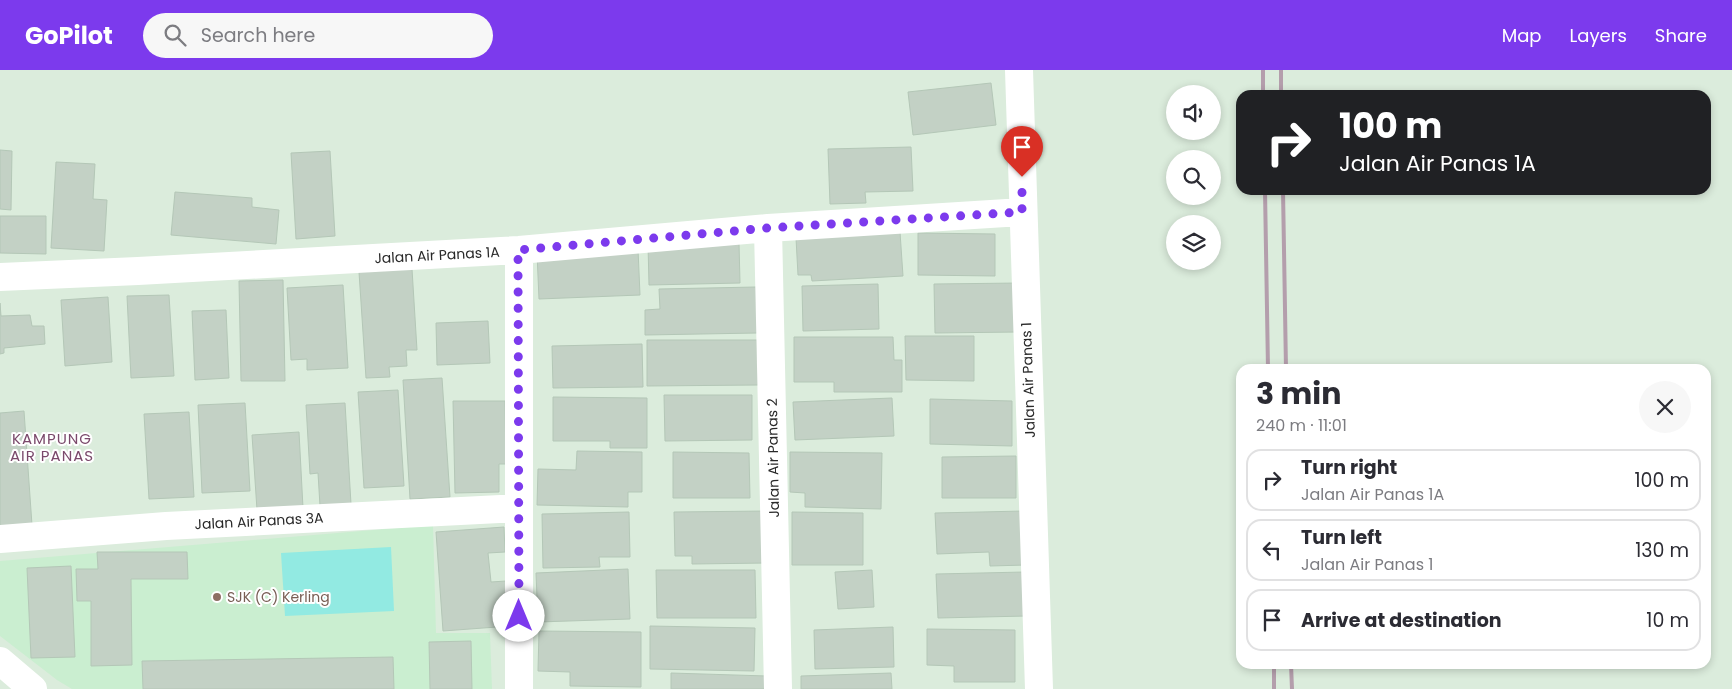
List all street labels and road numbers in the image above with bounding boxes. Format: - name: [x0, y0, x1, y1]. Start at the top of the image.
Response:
- street label: Jalan Air Panas 1A: [374, 242, 500, 268]
- street label: Jalan Air Panas 1: [1016, 322, 1040, 438]
- street label: Jalan Air Panas 2: [762, 398, 784, 518]
- street label: Jalan Air Panas 3A: [194, 508, 324, 534]

